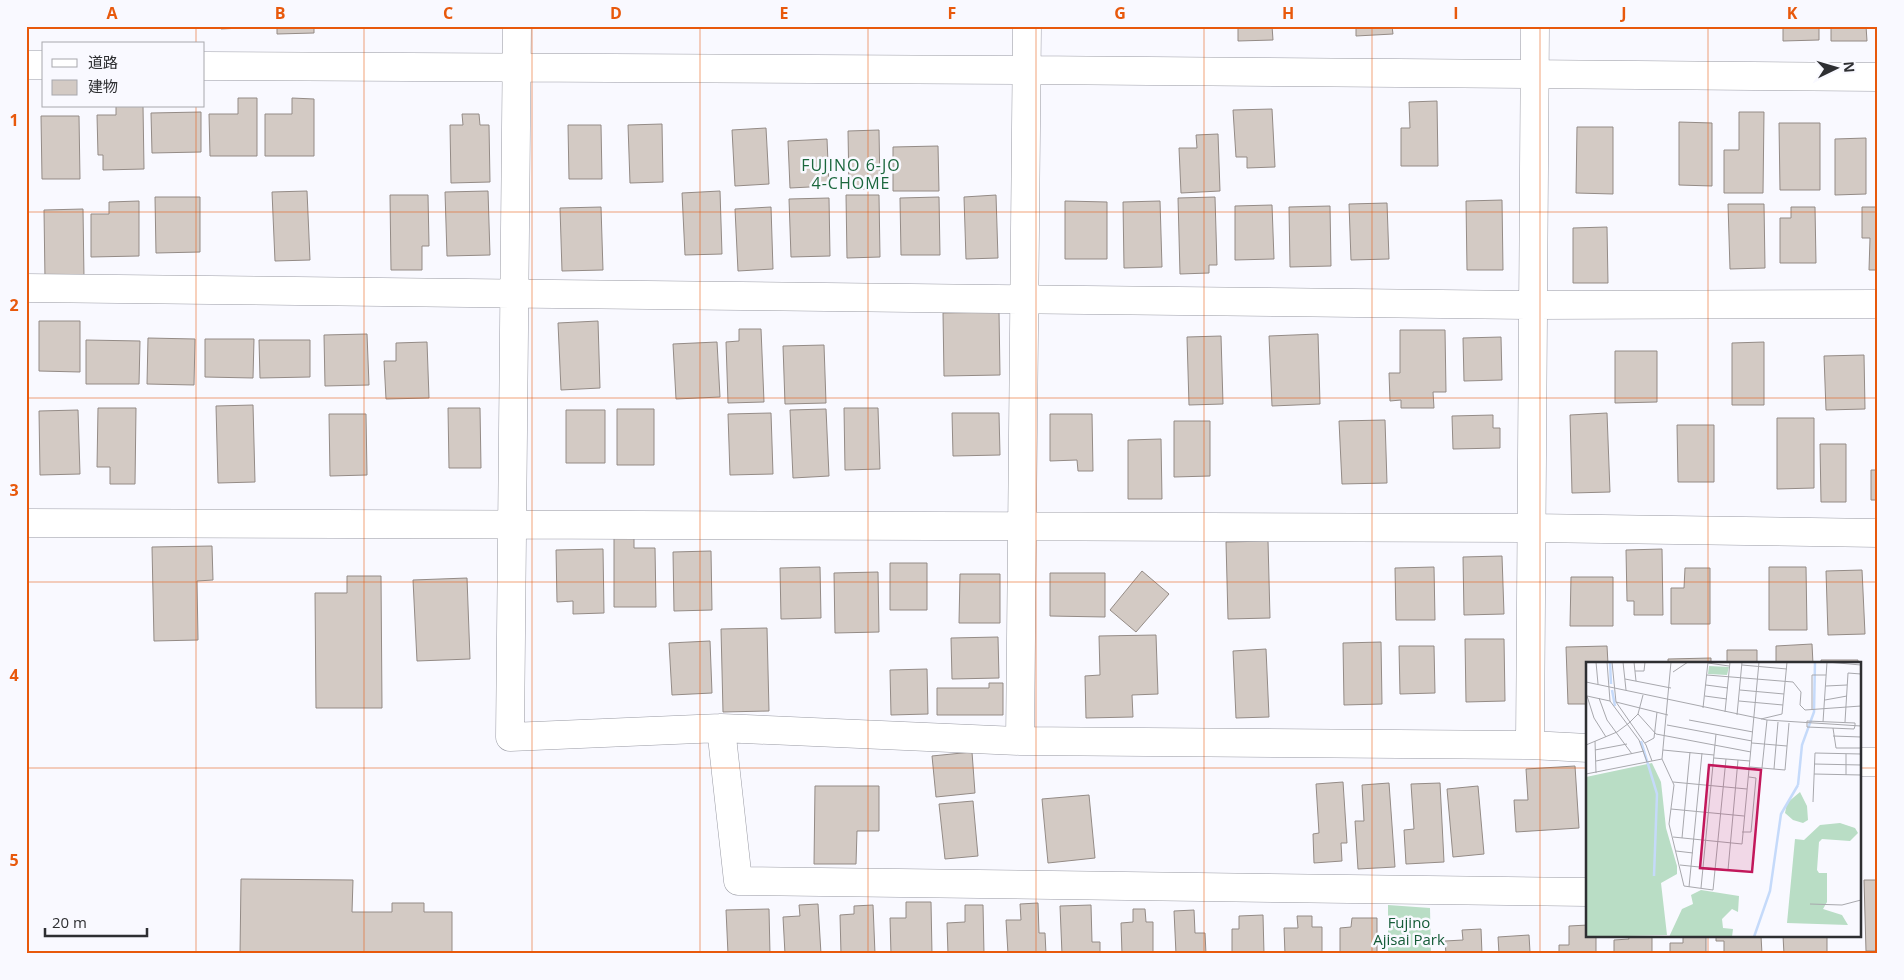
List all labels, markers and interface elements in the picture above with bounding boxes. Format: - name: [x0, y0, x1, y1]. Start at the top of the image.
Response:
- text: A: [106, 2, 118, 24]
- text: B: [275, 2, 285, 24]
- text: C: [443, 2, 453, 24]
- text: D: [610, 2, 622, 24]
- text: E: [780, 2, 789, 24]
- text: F: [948, 2, 956, 24]
- text: G: [1114, 2, 1126, 24]
- text: H: [1282, 2, 1294, 24]
- text: I: [1453, 2, 1459, 24]
- text: J: [1619, 2, 1627, 24]
- text: K: [1787, 2, 1798, 24]
- legend: [42, 42, 205, 108]
- north arrow: [1812, 42, 1862, 92]
- text: 道路: [88, 52, 118, 72]
- text: N: [1839, 60, 1859, 73]
- text: 建物: [88, 76, 118, 96]
- text: 1: [9, 109, 19, 131]
- district label: FUJINO 6-JO 4-CHOME: [801, 154, 901, 194]
- text: 2: [9, 294, 19, 316]
- text: 3: [9, 479, 19, 501]
- inset map: [1586, 662, 1862, 938]
- text: 4: [9, 664, 19, 686]
- text: 5: [9, 849, 19, 871]
- scale bar: [45, 905, 148, 937]
- text: 20 m: [52, 912, 87, 932]
- park label: Fujino Ajisai Park: [1373, 912, 1445, 949]

